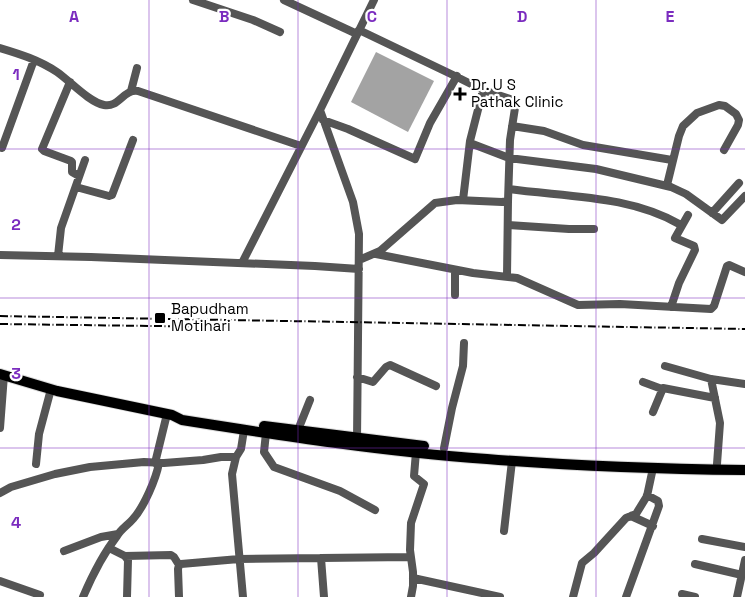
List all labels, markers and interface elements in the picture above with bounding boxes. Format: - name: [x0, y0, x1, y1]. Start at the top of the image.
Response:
- text: A: [69, 6, 79, 27]
- text: B: [219, 6, 229, 27]
- text: C: [367, 6, 377, 27]
- text: D: [517, 6, 527, 27]
- text: E: [666, 6, 675, 27]
- text: 1: [12, 64, 20, 85]
- place label: Dr. U S Pathak Clinic: [471, 75, 563, 111]
- marker: Dr. U S Pathak Clinic: [453, 87, 467, 101]
- text: 2: [11, 214, 21, 235]
- place label: Bapudham Motihari: [171, 299, 249, 335]
- marker: Bapudham Motihari: [153, 311, 167, 325]
- text: 3: [11, 363, 21, 384]
- text: 4: [11, 512, 21, 533]

